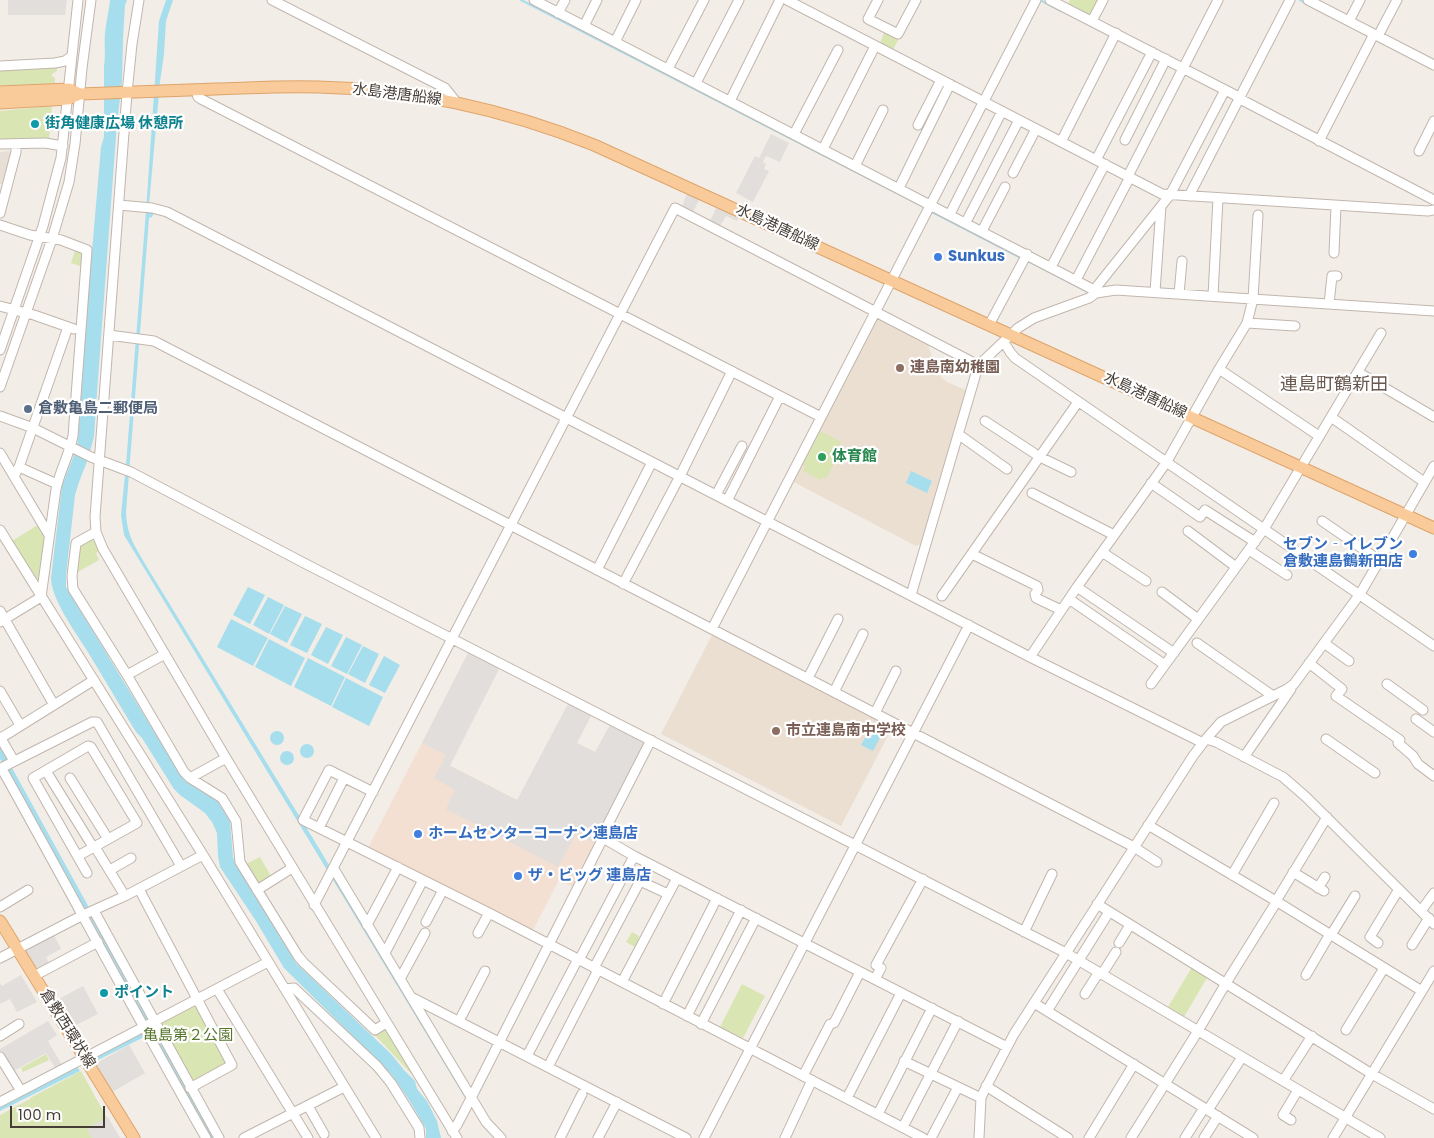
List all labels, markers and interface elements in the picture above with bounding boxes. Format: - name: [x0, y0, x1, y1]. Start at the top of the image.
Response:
- street label: 水島港唐船線: [351, 81, 443, 109]
- place label: 街角健康広場 休憩所: [45, 115, 183, 133]
- marker: 街角健康広場 休憩所: [29, 118, 41, 130]
- street label: 水島港唐船線: [732, 201, 822, 255]
- place label: Sunkus: [948, 248, 1005, 266]
- marker: Sunkus: [932, 251, 944, 263]
- place label: 連島南幼稚園: [910, 359, 1000, 377]
- marker: 連島南幼稚園: [894, 362, 906, 374]
- street label: 水島港唐船線: [1100, 369, 1190, 423]
- district label: 連島町鶴新田: [1280, 374, 1388, 396]
- place label: 倉敷亀島二郵便局: [38, 400, 158, 418]
- marker: 倉敷亀島二郵便局: [22, 403, 34, 415]
- place label: 体育館: [832, 448, 877, 466]
- marker: 体育館: [816, 451, 828, 463]
- place label: セブン‐イレブン 倉敷連島鶴新田店: [1283, 536, 1403, 571]
- marker: セブン‐イレブン 倉敷連島鶴新田店: [1407, 548, 1419, 560]
- place label: 市立連島南中学校: [786, 722, 906, 740]
- marker: 市立連島南中学校: [770, 725, 782, 737]
- place label: ホームセンターコーナン連島店: [428, 825, 638, 843]
- marker: ホームセンターコーナン連島店: [412, 828, 424, 840]
- place label: ザ・ビッグ 連島店: [528, 867, 651, 885]
- marker: ザ・ビッグ 連島店: [512, 870, 524, 882]
- place label: ポイント: [114, 984, 174, 1002]
- street label: 倉敷西環状線: [36, 986, 98, 1072]
- marker: ポイント: [98, 987, 110, 999]
- park label: 亀島第２公園: [143, 1027, 233, 1045]
- scale bar: [12, 1096, 108, 1128]
- text: 100 m: [18, 1104, 61, 1125]

